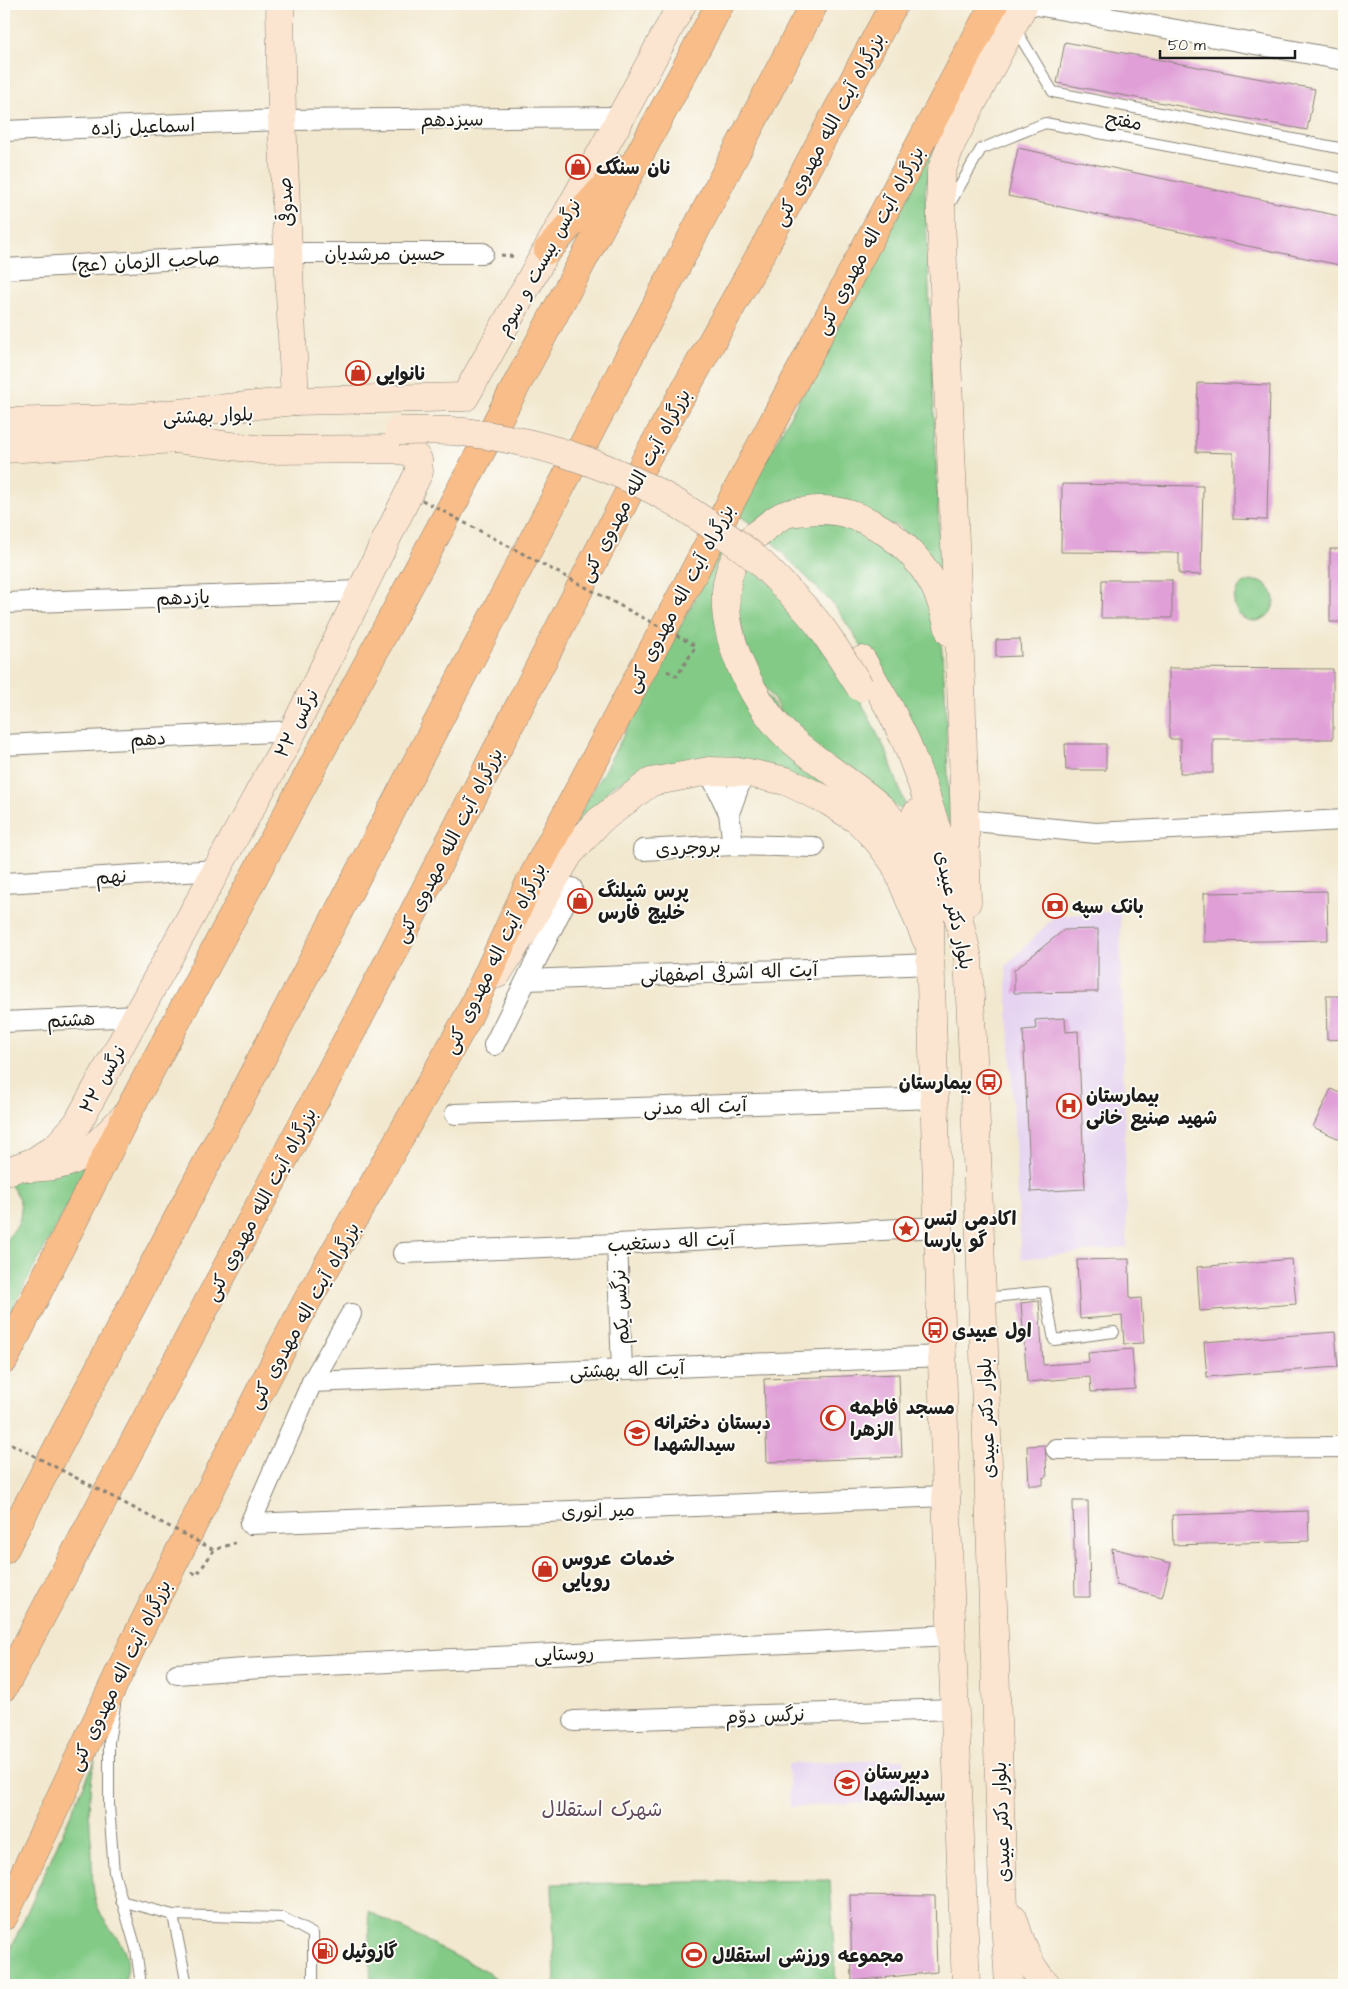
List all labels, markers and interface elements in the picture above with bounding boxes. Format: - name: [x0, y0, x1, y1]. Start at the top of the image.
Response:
- street label: بزرگراه آیت الله مهدوی کنی: [767, 28, 892, 231]
- scale bar: [1160, 28, 1296, 60]
- text: 50 m: [1168, 35, 1206, 56]
- street label: مفتح: [1103, 105, 1144, 138]
- street label: سیزدهم: [420, 106, 484, 135]
- street label: اسماعیل زاده: [91, 112, 195, 143]
- street label: بزرگراه آیت اله مهدوی کنی: [809, 142, 931, 340]
- shop icon: نان سنگک: [565, 154, 591, 180]
- place label: نان سنگک: [596, 155, 670, 182]
- street label: صدوقی: [272, 176, 301, 227]
- street label: نرگس بیست و سوم: [490, 194, 588, 341]
- street label: حسین مرشدیان: [324, 241, 446, 268]
- street label: صاحب الزمان (عج): [72, 245, 220, 280]
- shop icon: نانوایی: [345, 360, 371, 386]
- place label: نانوایی: [376, 361, 427, 388]
- street label: بزرگراه آیت الله مهدوی کنی: [573, 384, 698, 587]
- street label: بلوار بهشتی: [162, 401, 254, 432]
- street label: بزرگراه آیت اله مهدوی کنی: [619, 500, 741, 698]
- street label: یازدهم: [156, 584, 210, 613]
- street label: نرگس ۲۲: [268, 685, 326, 763]
- street label: دهم: [129, 725, 167, 754]
- street label: بزرگراه آیت الله مهدوی کنی: [388, 743, 510, 948]
- street label: بروجردی: [655, 833, 721, 864]
- street label: بلوار دکتر عبیدی: [928, 848, 979, 972]
- street label: بزرگراه آیت اله مهدوی کنی: [437, 858, 553, 1059]
- street label: نهم: [95, 863, 128, 892]
- place label: پرس شیلنگ خلیج فارس: [598, 878, 689, 927]
- shop icon: پرس شیلنگ خلیج فارس: [567, 888, 593, 914]
- bank icon: بانک سپه: [1042, 893, 1068, 919]
- place label: بانک سپه: [1072, 894, 1144, 921]
- street label: آیت اله اشرفی اصفهانی: [640, 957, 819, 990]
- street label: هشتم: [46, 1006, 96, 1035]
- street label: نرگس ۲۲: [74, 1041, 133, 1119]
- bus stop icon: بیمارستان: [976, 1069, 1002, 1095]
- place label: بیمارستان: [899, 1070, 972, 1097]
- place label: بیمارستان شهید صنیع خانی: [1086, 1083, 1217, 1132]
- street label: آیت اله مدنی: [643, 1092, 748, 1123]
- hospital icon: بیمارستان شهید صنیع خانی: [1056, 1093, 1082, 1119]
- street label: بزرگراه آیت الله مهدوی کنی: [199, 1103, 324, 1306]
- place label: اکادمی لتس گو پارسا: [924, 1206, 1017, 1255]
- place icon: اکادمی لتس گو پارسا: [893, 1216, 919, 1242]
- street label: بزرگراه آیت اله مهدوی کنی: [242, 1217, 367, 1414]
- street label: آیت اله دستغیب: [607, 1226, 737, 1259]
- street label: نرگس یکم: [606, 1269, 637, 1345]
- bus stop icon: اول عبیدی: [922, 1317, 948, 1343]
- place label: اول عبیدی: [952, 1318, 1032, 1345]
- street label: آیت اله بهشتی: [569, 1355, 686, 1386]
- street label: بلوار دکتر عبیدی: [972, 1357, 1003, 1479]
- place label: مسجد فاطمه الزهرا: [850, 1395, 955, 1444]
- mosque icon: مسجد فاطمه الزهرا: [820, 1405, 846, 1431]
- place label: دبستان دخترانه سیدالشهدا: [654, 1410, 771, 1459]
- school or university icon: دبستان دخترانه سیدالشهدا: [624, 1420, 650, 1446]
- street label: میر انوری: [561, 1497, 635, 1526]
- place label: خدمات عروس رویایی: [562, 1546, 675, 1595]
- shop icon: خدمات عروس رویایی: [532, 1556, 558, 1582]
- street label: بزرگراه آیت اله مهدوی کنی: [62, 1575, 178, 1776]
- street label: روستایی: [533, 1639, 595, 1670]
- street label: نرگس دوّم: [725, 1702, 805, 1731]
- place label: دبیرستان سیدالشهدا: [864, 1760, 945, 1809]
- street label: بلوار دکتر عبیدی: [987, 1761, 1018, 1883]
- school or university icon: دبیرستان سیدالشهدا: [834, 1770, 860, 1796]
- district label: شهرک استقلال: [542, 1796, 662, 1824]
- fuel station icon: گازوئیل: [312, 1938, 338, 1964]
- place label: گازوئیل: [342, 1939, 398, 1966]
- sports icon: مجموعه ورزشی استقلال: [681, 1942, 707, 1968]
- place label: مجموعه ورزشی استقلال: [712, 1943, 904, 1970]

